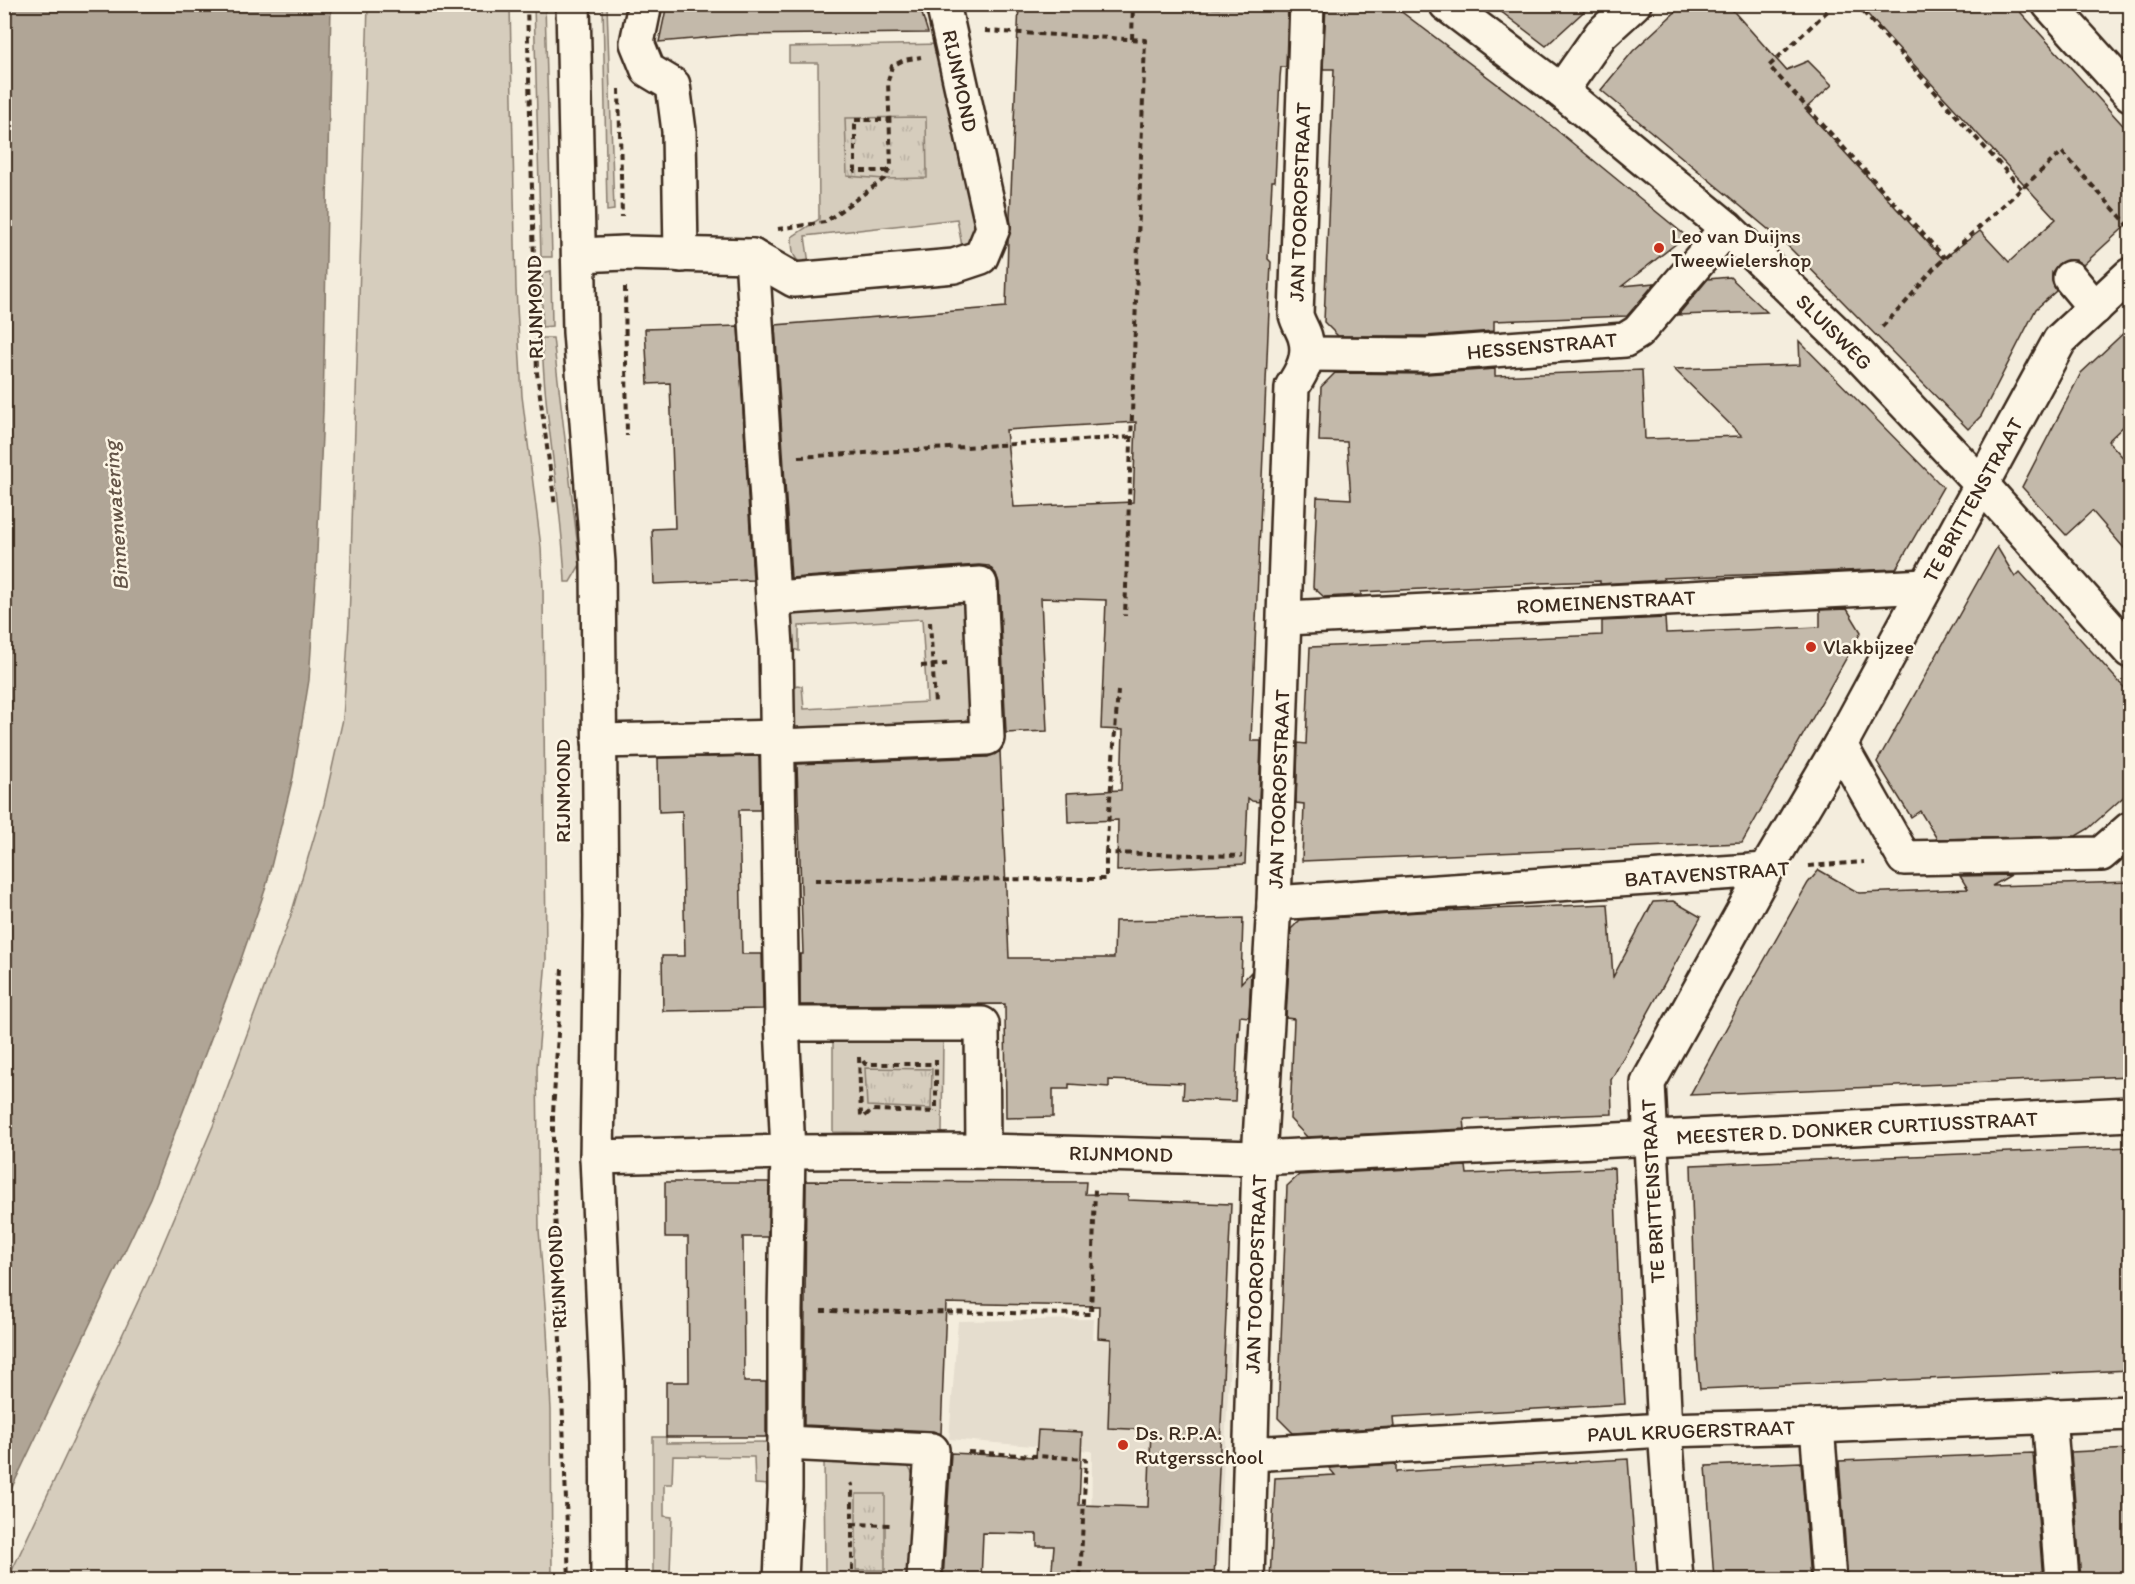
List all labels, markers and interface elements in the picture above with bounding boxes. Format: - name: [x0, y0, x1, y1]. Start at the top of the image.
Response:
- street label: RIJNMOND: [937, 27, 984, 135]
- street label: JAN TOOROPSTRAAT: [1284, 102, 1315, 302]
- place label: Leo van Duijns Tweewielershop: [1671, 223, 1811, 272]
- marker: Leo van Duijns Tweewielershop: [1652, 241, 1666, 255]
- street label: RIJNMOND: [521, 255, 548, 359]
- street label: SLUISWEG: [1791, 288, 1878, 375]
- street label: HESSENSTRAAT: [1466, 326, 1618, 365]
- street label: TE BRITTENSTRAAT: [1917, 413, 2028, 586]
- water label: Binnenwatering: [97, 437, 134, 592]
- street label: ROMEINENSTRAAT: [1516, 584, 1696, 619]
- place label: Vlakbijzee: [1823, 634, 1914, 659]
- marker: Vlakbijzee: [1804, 640, 1818, 654]
- street label: JAN TOOROPSTRAAT: [1263, 689, 1294, 889]
- street label: RIJNMOND: [550, 739, 575, 843]
- street label: BATAVENSTRAAT: [1624, 855, 1790, 892]
- street label: TE BRITTENSTRAAT: [1635, 1098, 1670, 1284]
- street label: MEESTER D. DONKER CURTIUSSTRAAT: [1675, 1106, 2039, 1149]
- street label: RIJNMOND: [1069, 1140, 1173, 1167]
- street label: JAN TOOROPSTRAAT: [1240, 1174, 1271, 1374]
- street label: RIJNMOND: [541, 1224, 572, 1330]
- street label: PAUL KRUGERSTRAAT: [1586, 1414, 1796, 1447]
- place label: Ds. R.P.A. Rutgersschool: [1135, 1420, 1263, 1469]
- marker: Ds. R.P.A. Rutgersschool: [1116, 1438, 1130, 1452]

